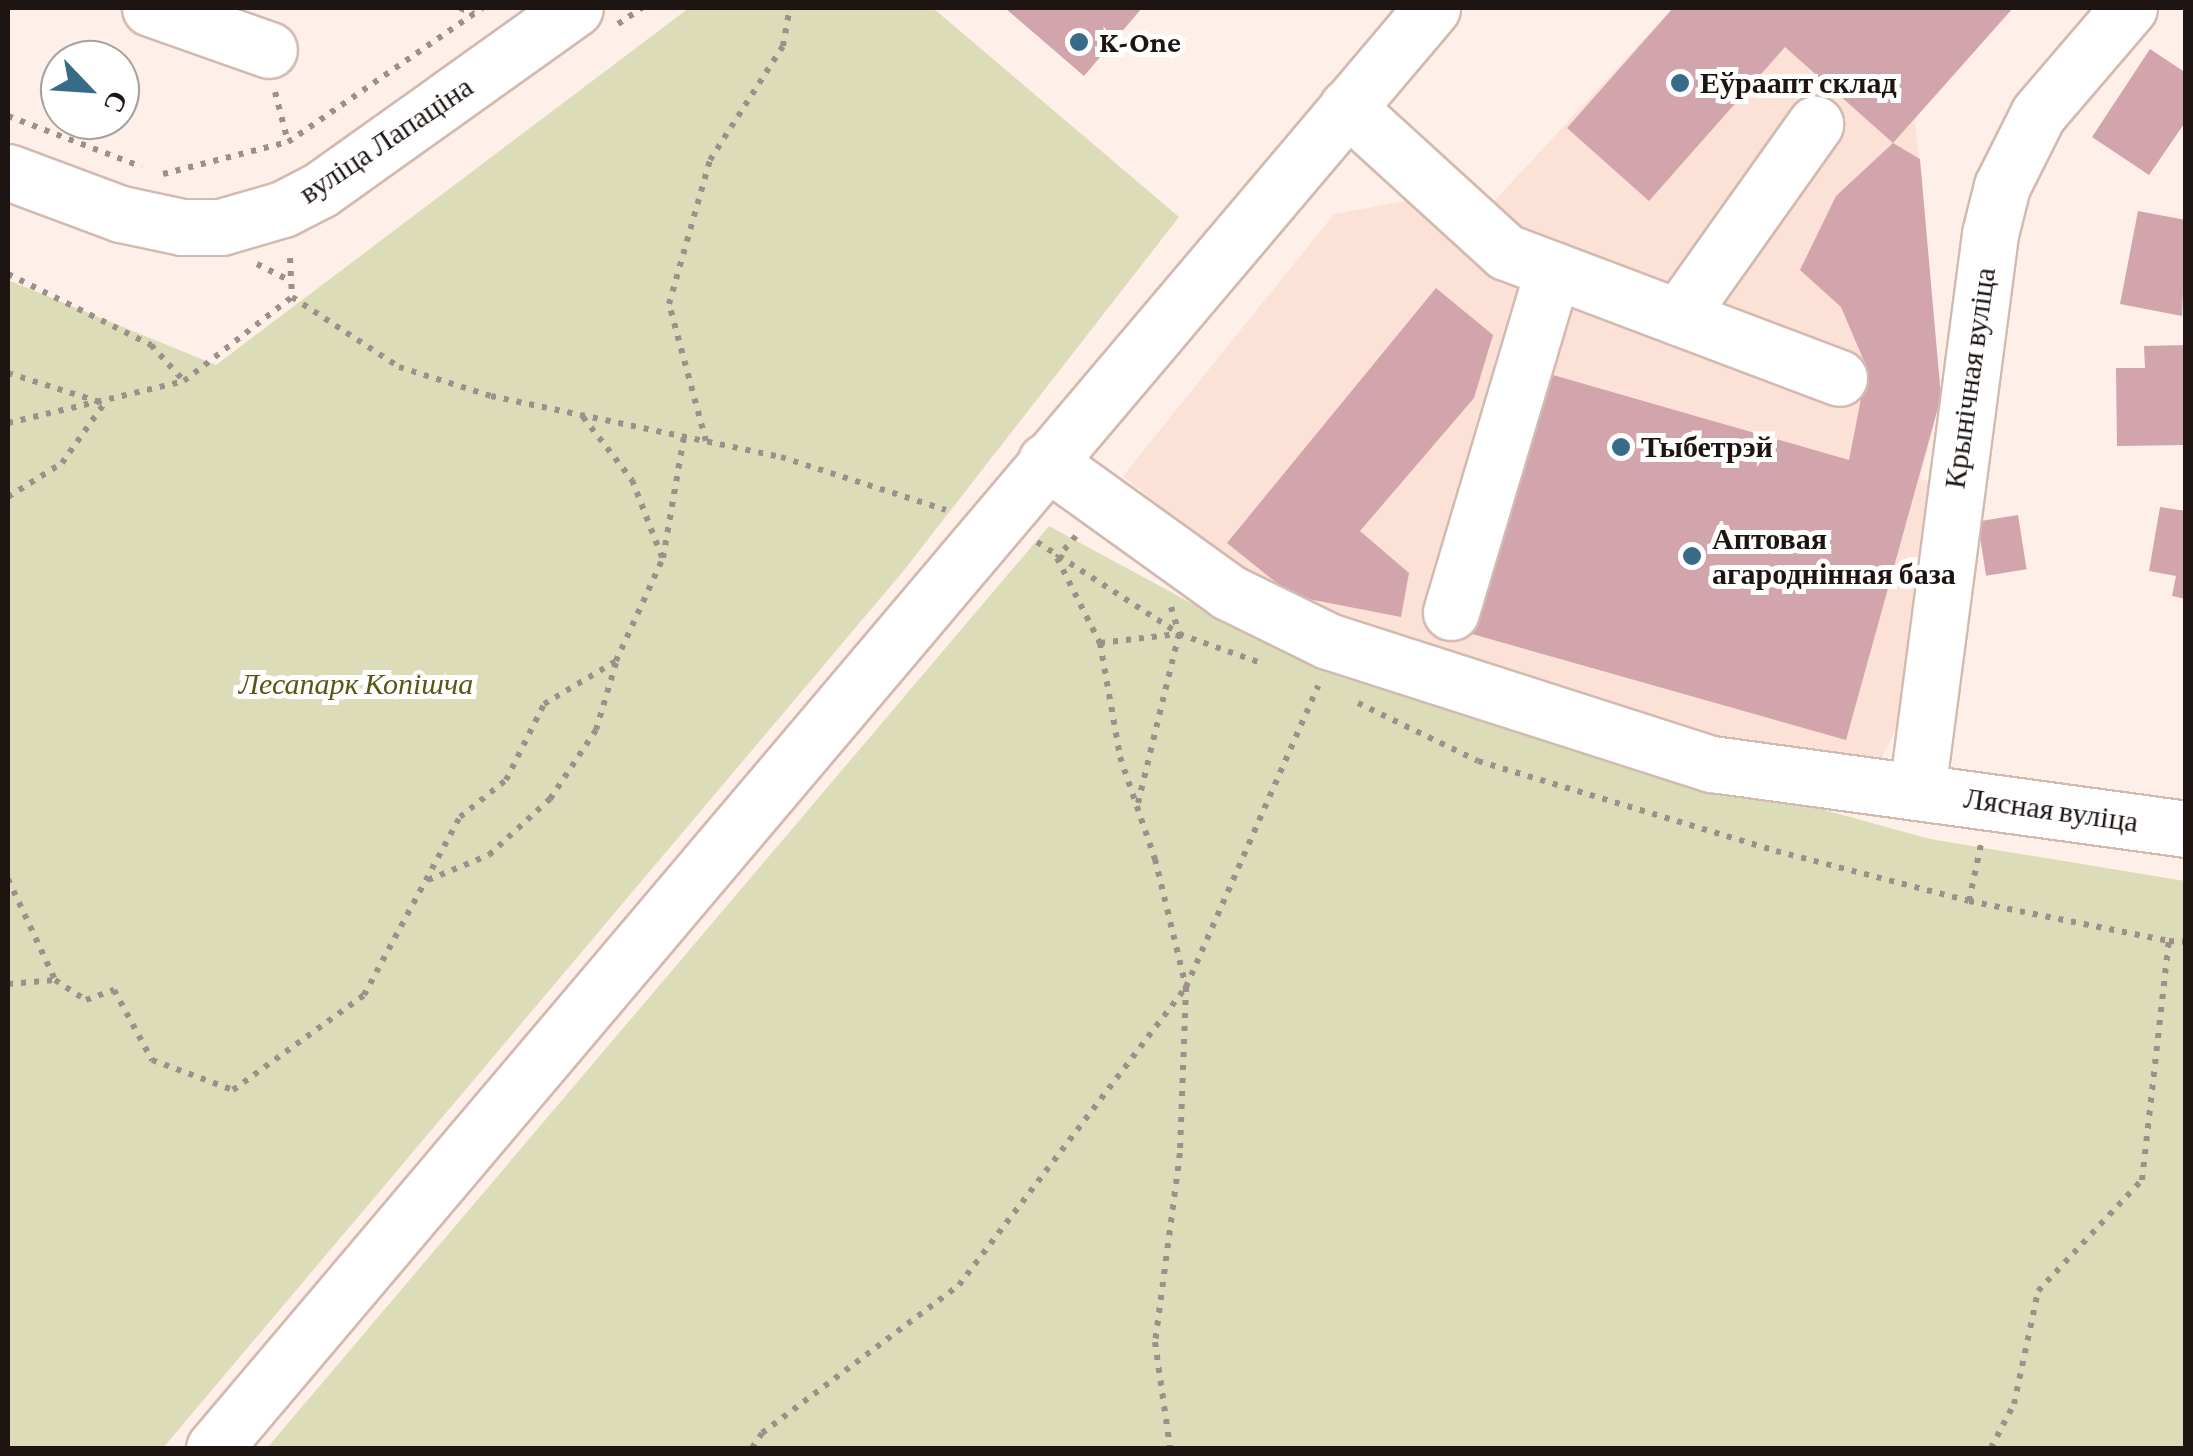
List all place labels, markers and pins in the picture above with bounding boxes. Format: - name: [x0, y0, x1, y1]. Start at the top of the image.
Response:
- place label: K-One: [1099, 24, 1181, 60]
- marker: K-One: [1068, 31, 1090, 53]
- place label: Еўраапт склад: [1700, 65, 1897, 101]
- marker: Еўраапт склад: [1669, 72, 1691, 94]
- place label: Тыбетрэй: [1641, 429, 1773, 465]
- marker: Тыбетрэй: [1610, 436, 1632, 458]
- place label: Аптовая агароднінная база: [1712, 521, 1956, 592]
- marker: Аптовая агароднінная база: [1681, 545, 1703, 567]

